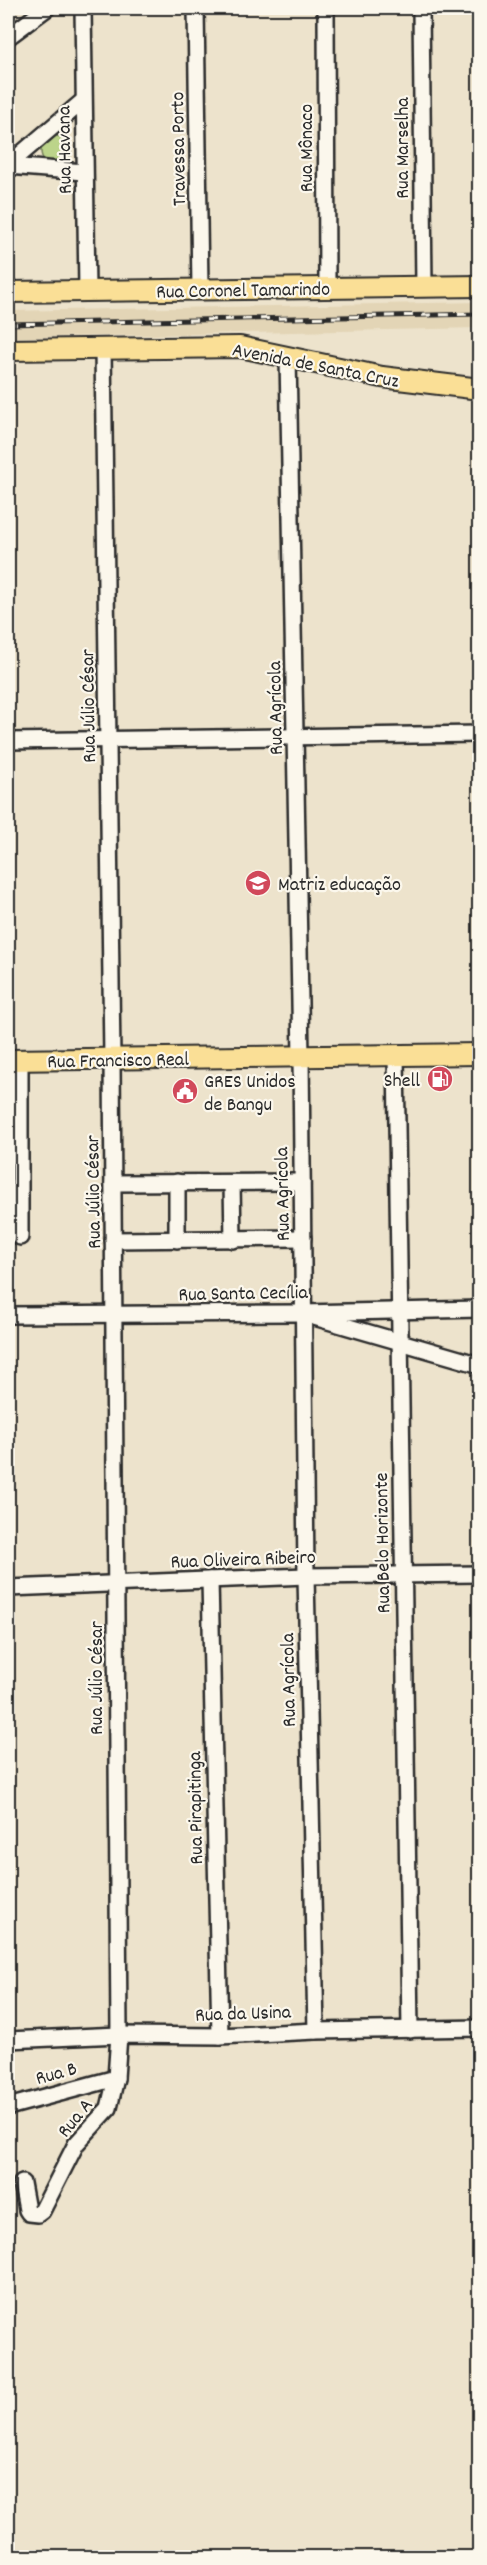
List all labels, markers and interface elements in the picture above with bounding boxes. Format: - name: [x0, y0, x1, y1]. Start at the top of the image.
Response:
- street label: Travessa Porto: [165, 91, 195, 206]
- street label: Rua Marselha: [390, 97, 418, 199]
- street label: Rua Mônaco: [294, 104, 322, 192]
- street label: Rua Havana: [51, 105, 81, 194]
- street label: Rua Coronel Tamarindo: [156, 276, 330, 308]
- street label: Avenida de Santa Cruz: [230, 337, 402, 397]
- street label: Rua Júlio César: [75, 648, 105, 763]
- street label: Rua Agrícola: [262, 660, 292, 755]
- school or university icon: Matriz educação: [243, 868, 273, 898]
- place label: Matriz educação: [278, 872, 401, 900]
- street label: Rua Francisco Real: [47, 1047, 189, 1077]
- fuel station icon: Shell: [425, 1064, 455, 1094]
- place label: Shell: [384, 1068, 420, 1096]
- place label: GRES Unidos de Bangu: [204, 1069, 296, 1120]
- public building icon: GRES Unidos de Bangu: [170, 1076, 200, 1106]
- street label: Rua Júlio César: [80, 1134, 110, 1249]
- street label: Rua Agrícola: [269, 1146, 299, 1241]
- street label: Rua Santa Cecília: [178, 1280, 309, 1310]
- street label: Rua Belo Horizonte: [369, 1472, 399, 1614]
- street label: Rua Oliveira Ribeiro: [170, 1544, 316, 1578]
- street label: Rua Júlio César: [84, 1621, 112, 1735]
- street label: Rua Agrícola: [275, 1632, 305, 1727]
- street label: Rua Pirapitinga: [182, 1751, 212, 1865]
- street label: Rua da Usina: [195, 1999, 292, 2031]
- street label: Rua B: [33, 2056, 81, 2094]
- street label: Rua A: [52, 2093, 101, 2145]

